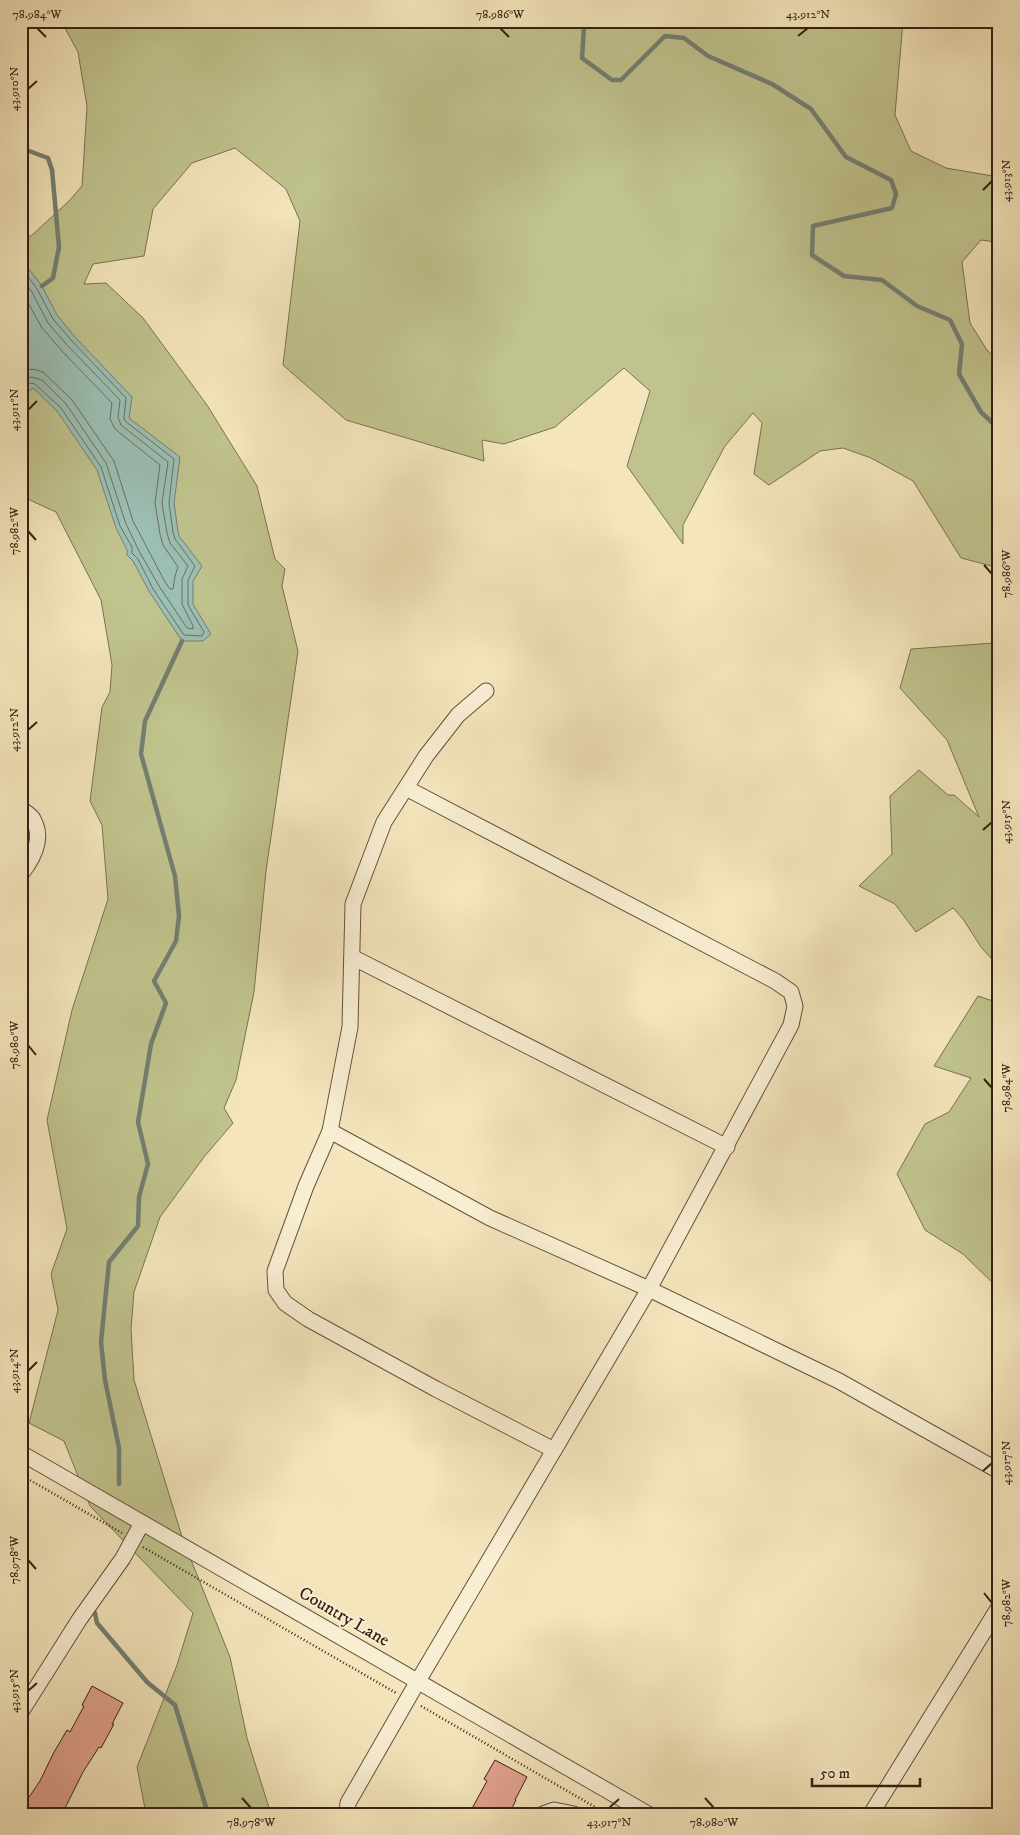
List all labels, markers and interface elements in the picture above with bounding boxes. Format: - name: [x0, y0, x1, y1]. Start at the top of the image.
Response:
- text: 78.984°W: [13, 7, 62, 22]
- text: 78.986°W: [476, 7, 525, 22]
- text: 43.912°N: [786, 7, 830, 22]
- text: 43.910°N: [7, 67, 22, 111]
- text: 43.913°N: [999, 159, 1014, 202]
- text: 43.911°N: [7, 389, 22, 431]
- text: 78.982°W: [7, 506, 22, 555]
- text: 78.986°W: [999, 549, 1014, 598]
- text: 43.912°N: [7, 708, 22, 752]
- text: 43.915°N: [999, 800, 1014, 844]
- text: 78.980°W: [7, 1020, 22, 1069]
- text: 78.984°W: [999, 1063, 1014, 1112]
- text: 43.914°N: [7, 1348, 22, 1394]
- text: 43.917°N: [999, 1441, 1014, 1485]
- text: 78.978°W: [7, 1535, 22, 1584]
- text: 78.982°W: [999, 1578, 1014, 1627]
- street label: Country Lane: [295, 1582, 393, 1652]
- text: 43.915°N: [7, 1669, 22, 1713]
- scale bar: [812, 1755, 920, 1787]
- text: 50 m: [820, 1764, 850, 1783]
- text: 78.978°W: [227, 1815, 276, 1830]
- text: 43.917°N: [587, 1815, 631, 1830]
- text: 78.980°W: [690, 1815, 739, 1830]

